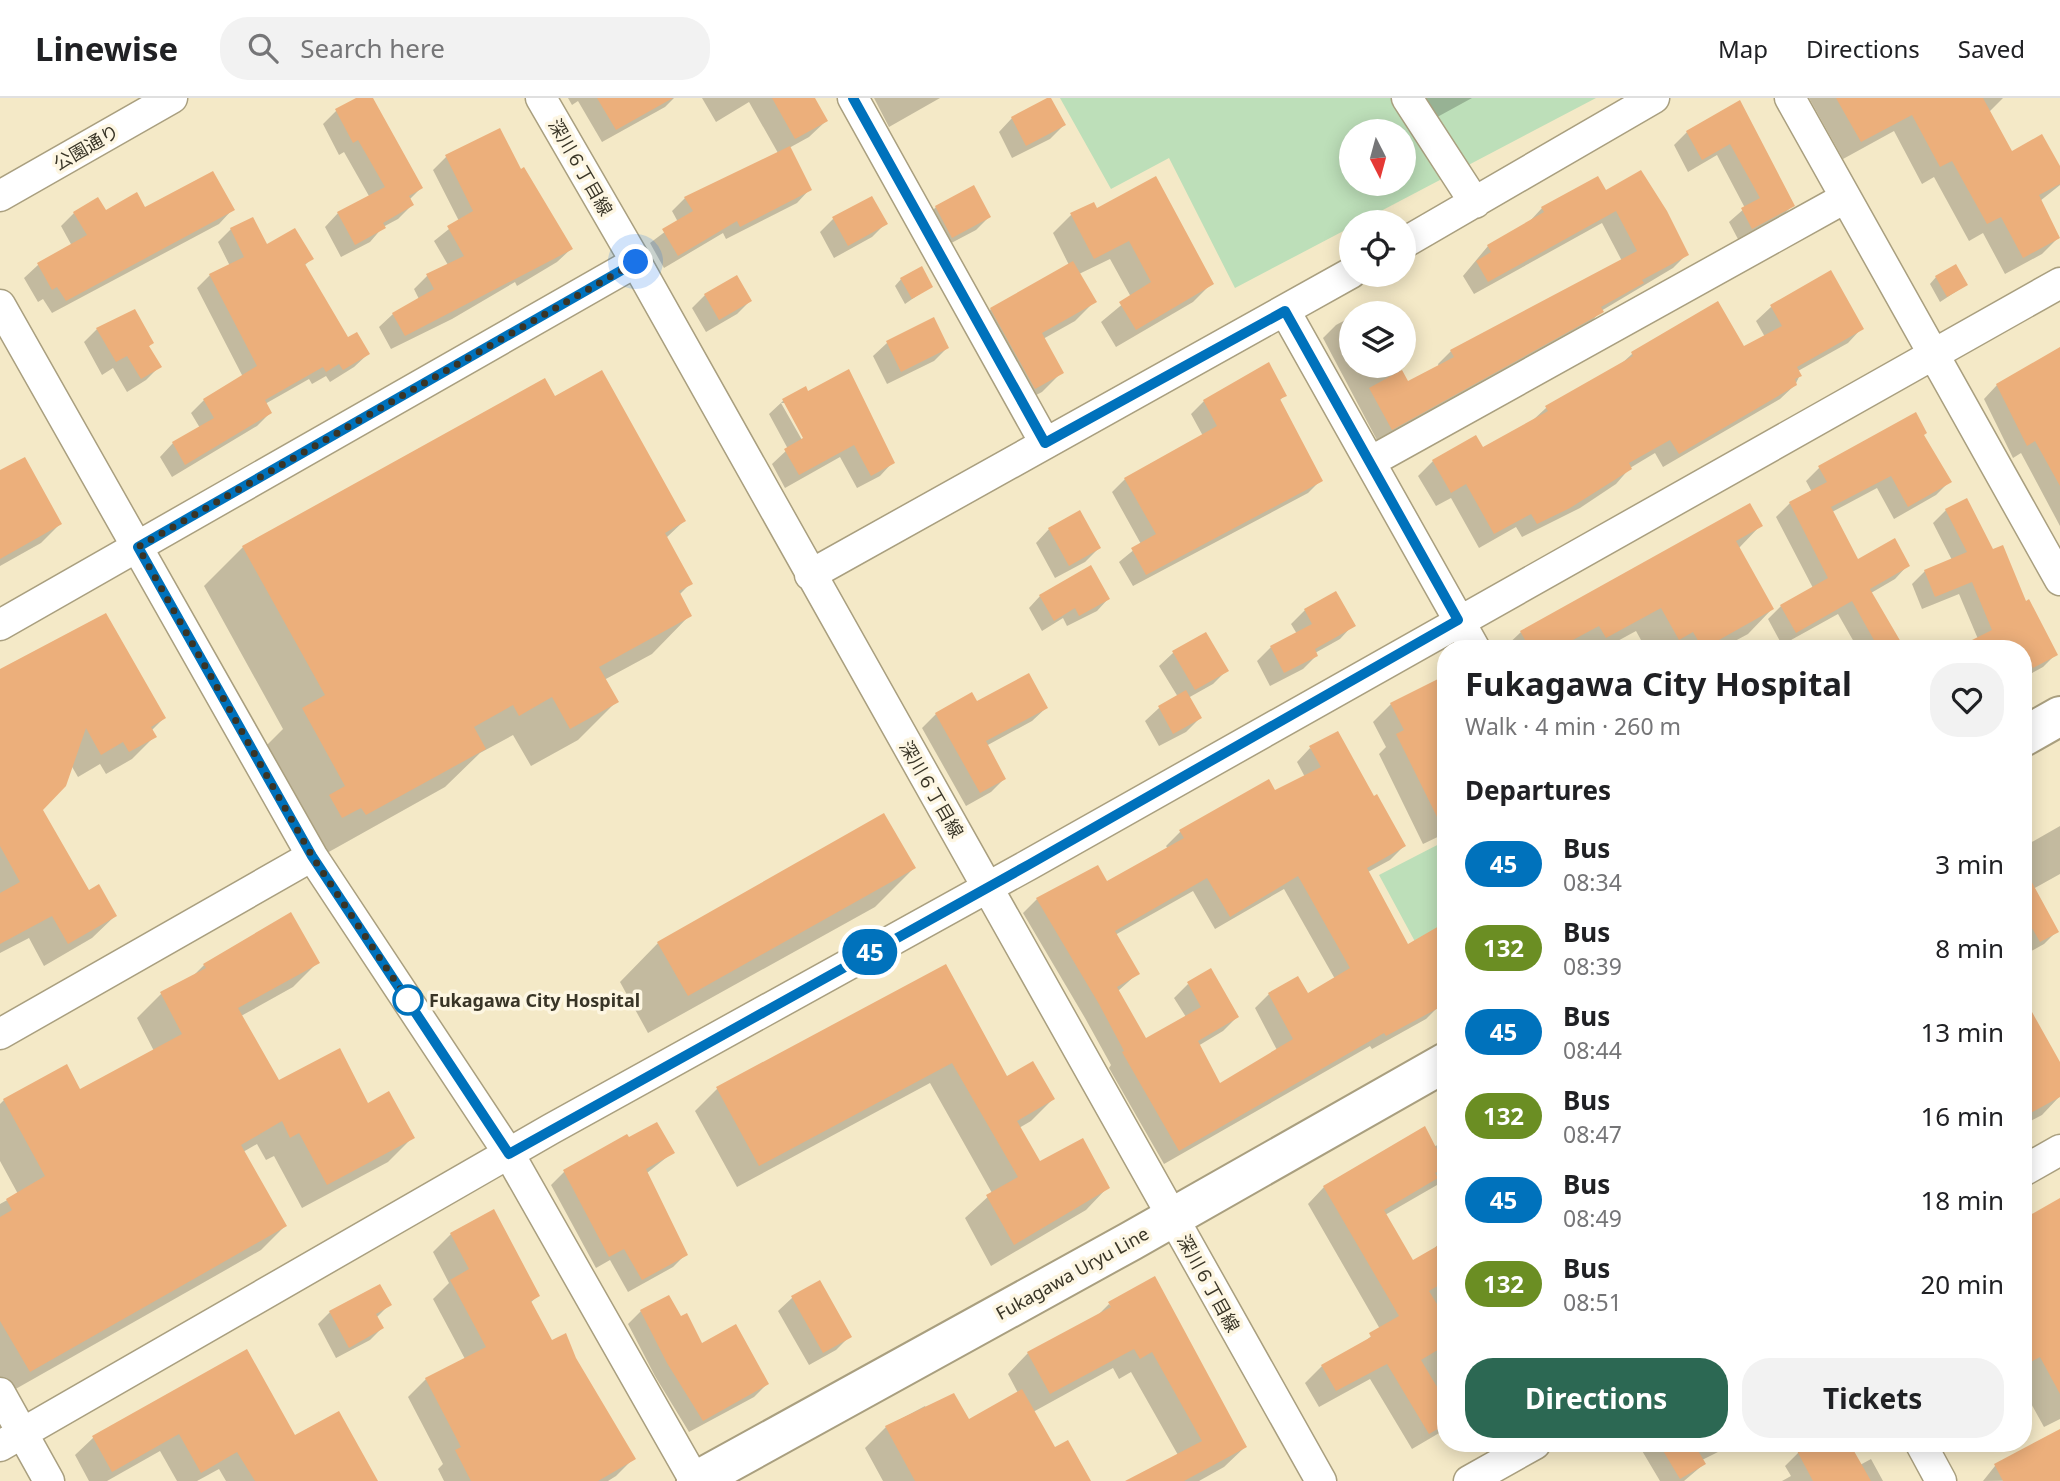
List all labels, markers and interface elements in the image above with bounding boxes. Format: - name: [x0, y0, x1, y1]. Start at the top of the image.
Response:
- search box: [220, 17, 710, 80]
- text: Linewise: [35, 26, 178, 71]
- icon: search: [244, 29, 282, 67]
- text: Search here: [300, 30, 445, 66]
- text: Map: [1718, 32, 1768, 65]
- text: Directions: [1806, 32, 1920, 65]
- text: Saved: [1958, 32, 2025, 65]
- street label: 深川６丁目線: [544, 114, 618, 220]
- street label: 公園通り: [49, 119, 123, 175]
- north arrow: [1339, 119, 1416, 196]
- map controls: [1339, 119, 1416, 378]
- button: locate: [1339, 210, 1416, 287]
- your location: [618, 244, 653, 279]
- button: layers: [1339, 301, 1416, 378]
- text: Fukagawa City Hospital: [1465, 661, 1852, 706]
- button: heart: [1930, 663, 2004, 737]
- text: Walk · 4 min · 260 m: [1465, 710, 1681, 742]
- street label: 深川６丁目線: [895, 736, 969, 842]
- text: Departures: [1465, 772, 1611, 808]
- text: Bus: [1563, 830, 1610, 866]
- text: 3 min: [1935, 846, 2004, 882]
- text: 45: [1490, 847, 1517, 880]
- text: 08:34: [1563, 866, 1622, 898]
- text: Bus: [1563, 914, 1610, 950]
- line badge: 45: [838, 929, 902, 975]
- text: 8 min: [1935, 930, 2004, 966]
- text: 132: [1483, 931, 1524, 964]
- text: 45: [856, 935, 884, 968]
- text: 08:39: [1563, 950, 1622, 982]
- marker: Fukagawa City Hospital: [393, 985, 423, 1015]
- place label: Fukagawa City Hospital: [429, 988, 640, 1012]
- text: Bus: [1563, 998, 1610, 1034]
- text: 13 min: [1920, 1014, 2004, 1050]
- text: 45: [1490, 1015, 1517, 1048]
- text: 08:44: [1563, 1034, 1622, 1066]
- text: Bus: [1563, 1082, 1610, 1118]
- text: 16 min: [1920, 1098, 2004, 1134]
- text: 132: [1483, 1099, 1524, 1132]
- text: 08:47: [1563, 1118, 1622, 1150]
- text: Bus: [1563, 1166, 1610, 1202]
- text: 18 min: [1920, 1182, 2004, 1218]
- text: 45: [1490, 1183, 1517, 1216]
- text: 08:49: [1563, 1202, 1622, 1234]
- street label: Fukagawa Uryu Line: [991, 1221, 1153, 1325]
- street label: 深川６丁目線: [1172, 1230, 1246, 1336]
- text: Bus: [1563, 1250, 1610, 1286]
- text: 20 min: [1920, 1266, 2004, 1302]
- text: 132: [1483, 1267, 1524, 1300]
- text: 08:51: [1563, 1286, 1622, 1318]
- button: Directions: [1465, 1358, 1728, 1438]
- button: Tickets: [1742, 1358, 2004, 1438]

